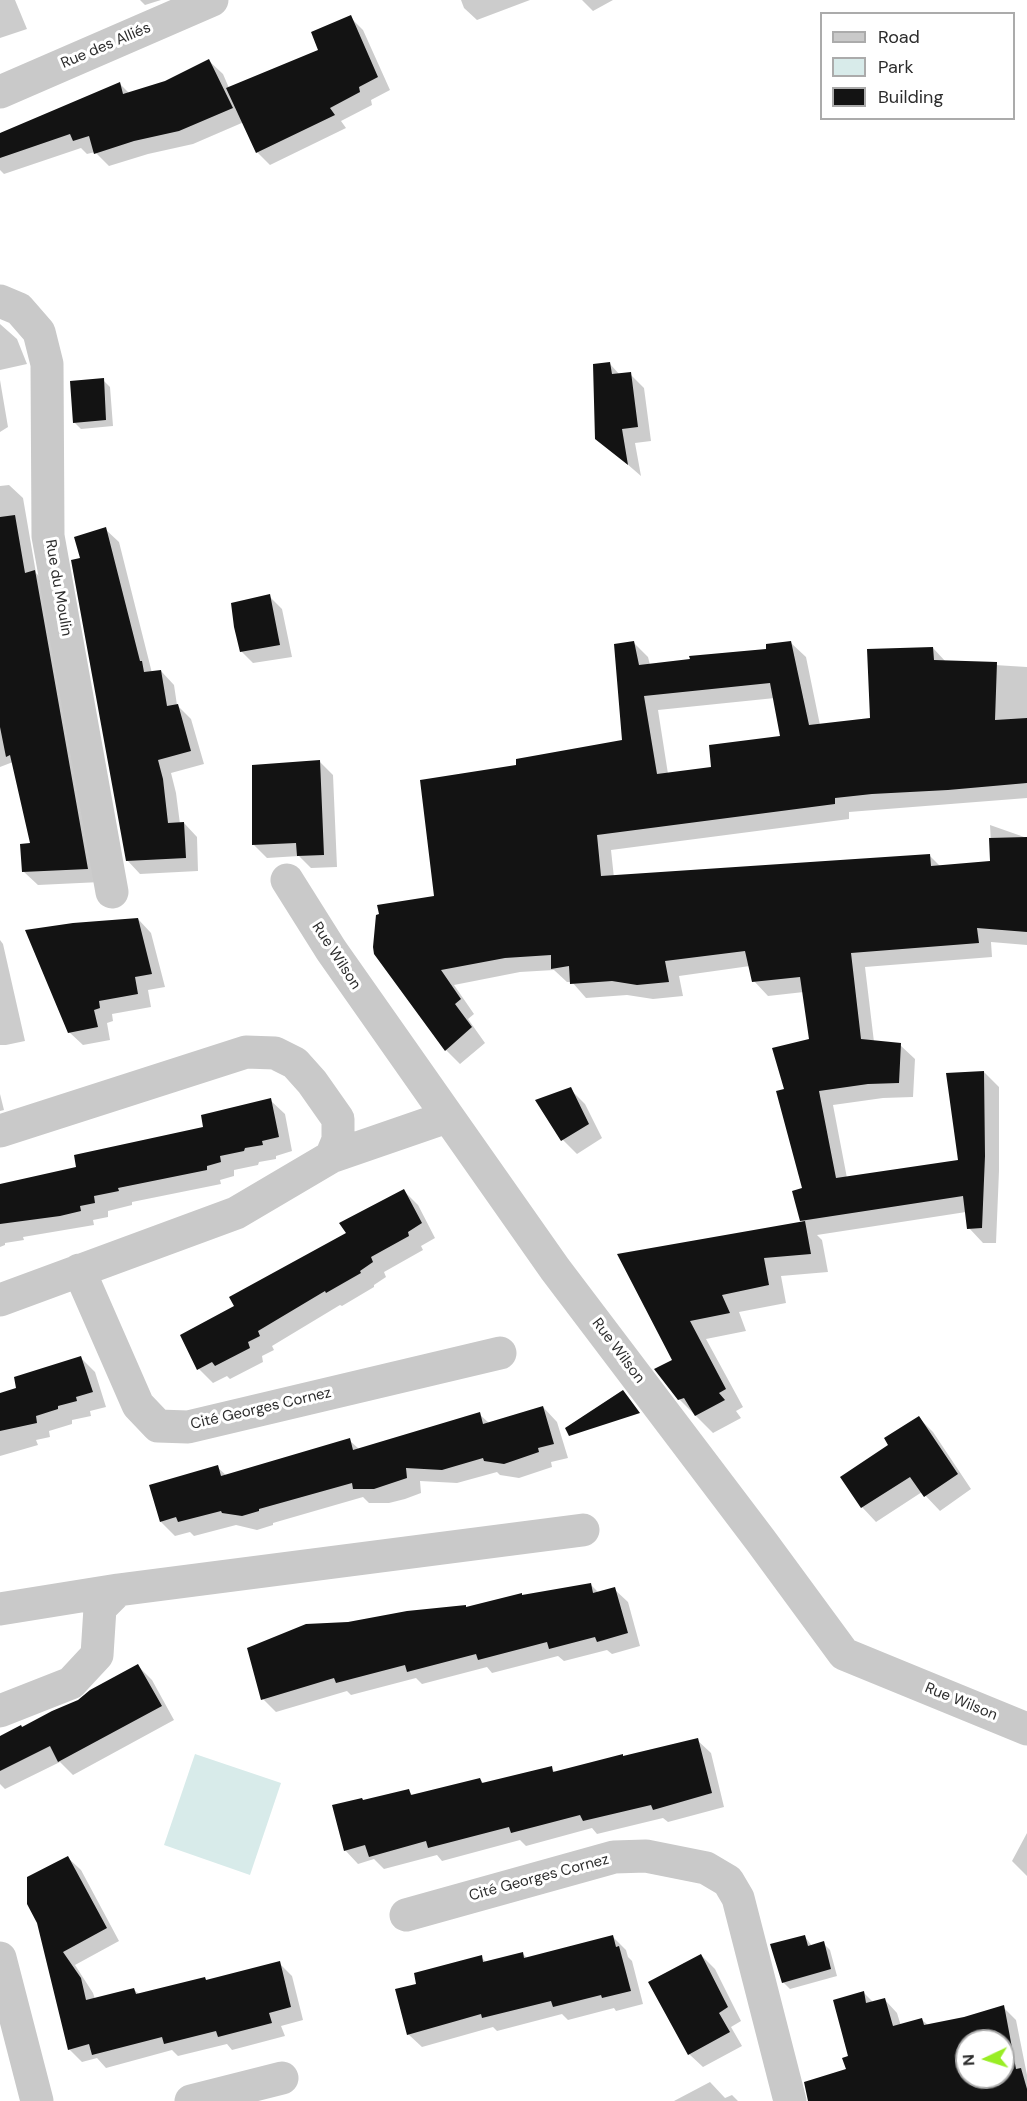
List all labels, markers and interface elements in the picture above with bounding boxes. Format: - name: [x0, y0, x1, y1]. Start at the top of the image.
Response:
- legend: [820, 12, 1015, 120]
- street label: Rue des Alliés: [58, 19, 154, 73]
- text: Road: [878, 25, 920, 49]
- text: Park: [878, 55, 914, 79]
- text: Building: [878, 85, 943, 109]
- street label: Rue du Moulin: [41, 538, 75, 638]
- street label: Rue Wilson: [308, 919, 364, 993]
- street label: Rue Wilson: [588, 1315, 648, 1387]
- street label: Cité Georges Cornez: [189, 1384, 333, 1434]
- street label: Rue Wilson: [922, 1679, 1000, 1725]
- street label: Cité Georges Cornez: [467, 1851, 611, 1905]
- north arrow: [955, 2029, 1015, 2089]
- text: N: [958, 2054, 979, 2067]

